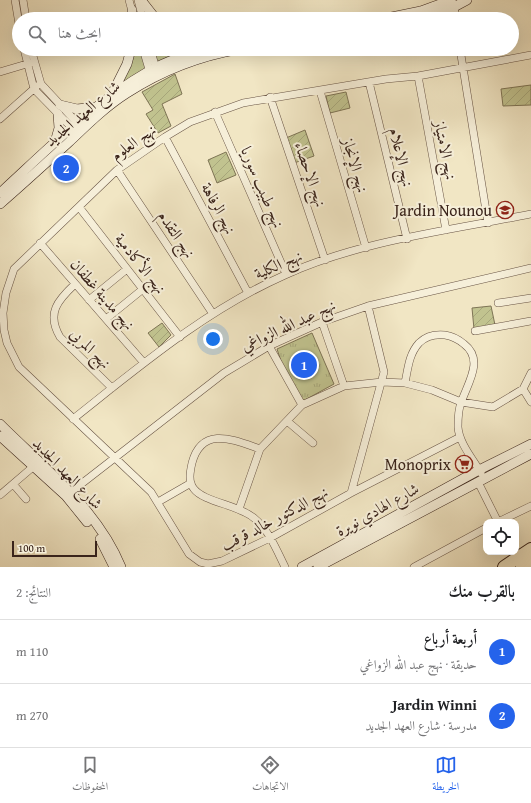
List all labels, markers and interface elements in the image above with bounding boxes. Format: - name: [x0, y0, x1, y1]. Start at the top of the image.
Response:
- search box: [12, 12, 519, 56]
- text: ابحث هنا: [58, 22, 101, 43]
- icon: search: [26, 23, 48, 45]
- street label: شارع العهد الجديد: [39, 74, 126, 153]
- street label: نهج الامتياز: [425, 116, 464, 182]
- street label: نهج العلوم: [105, 118, 162, 169]
- street label: نهج الإعلام: [381, 125, 420, 190]
- street label: نهج الإنجاز: [333, 133, 375, 196]
- street label: نهج الإحصاء: [286, 138, 333, 211]
- street label: نهج طبيب سوريا: [232, 143, 291, 233]
- pin: 2: [53, 153, 79, 183]
- street label: نهج الرفاهة: [193, 178, 243, 240]
- place label: Jardin Nounou: [392, 198, 492, 222]
- school or university icon: Jardin Nounou: [495, 200, 515, 220]
- street label: نهج التقدم: [150, 205, 202, 264]
- street label: نهج الأكادمية: [107, 227, 173, 301]
- street label: نهج الكلية: [250, 243, 307, 288]
- street label: نهج مدينة غطفان: [63, 253, 141, 337]
- street label: نهج عبد الله الزواغي: [237, 293, 341, 360]
- street label: نهج المربي: [63, 322, 117, 376]
- your location: [203, 329, 223, 349]
- pin: 1: [291, 350, 317, 380]
- street label: شارع العهد الجديد: [26, 431, 109, 516]
- place label: Monoprix: [385, 452, 452, 476]
- supermarket icon: Monoprix: [454, 454, 474, 474]
- street label: شارع الهادي نويرة: [331, 476, 424, 544]
- street label: نهج الدكتور خالد قرقب: [216, 480, 333, 559]
- map controls: [483, 519, 519, 555]
- button: locate: [483, 519, 519, 555]
- scale bar: [12, 539, 97, 558]
- text: 100 m: [18, 540, 45, 556]
- text: بالقرب منك: [448, 578, 515, 603]
- text: النتائج: 2: [16, 583, 51, 602]
- text: أربعة أرباع: [424, 628, 477, 649]
- text: 110 m: [16, 642, 48, 661]
- text: 1: [499, 642, 505, 661]
- text: حديقة · نهج عبد الله الزواغي: [360, 655, 477, 674]
- text: Jardin Winni: [392, 694, 477, 715]
- text: 270 m: [16, 706, 48, 725]
- text: 2: [499, 706, 505, 725]
- text: مدرسة · شارع العهد الجديد: [365, 716, 477, 735]
- tab: المحفوظات: [72, 754, 108, 797]
- tab: الاتجاهات: [252, 754, 289, 797]
- tab: الخريطة: [432, 754, 459, 797]

